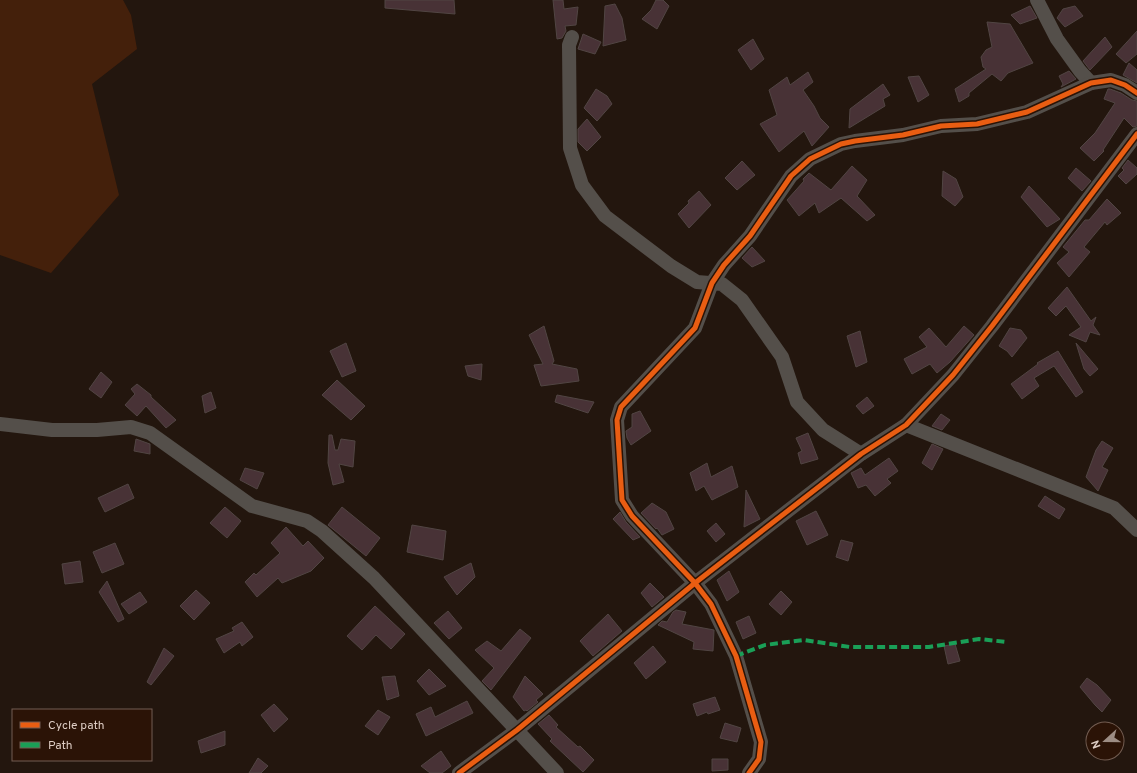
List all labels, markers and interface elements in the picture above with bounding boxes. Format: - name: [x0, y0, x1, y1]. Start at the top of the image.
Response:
- legend: [12, 709, 152, 761]
- text: Cycle path: [48, 718, 105, 734]
- north arrow: [1085, 721, 1125, 761]
- text: Path: [48, 738, 73, 754]
- text: N: [1089, 738, 1105, 750]

